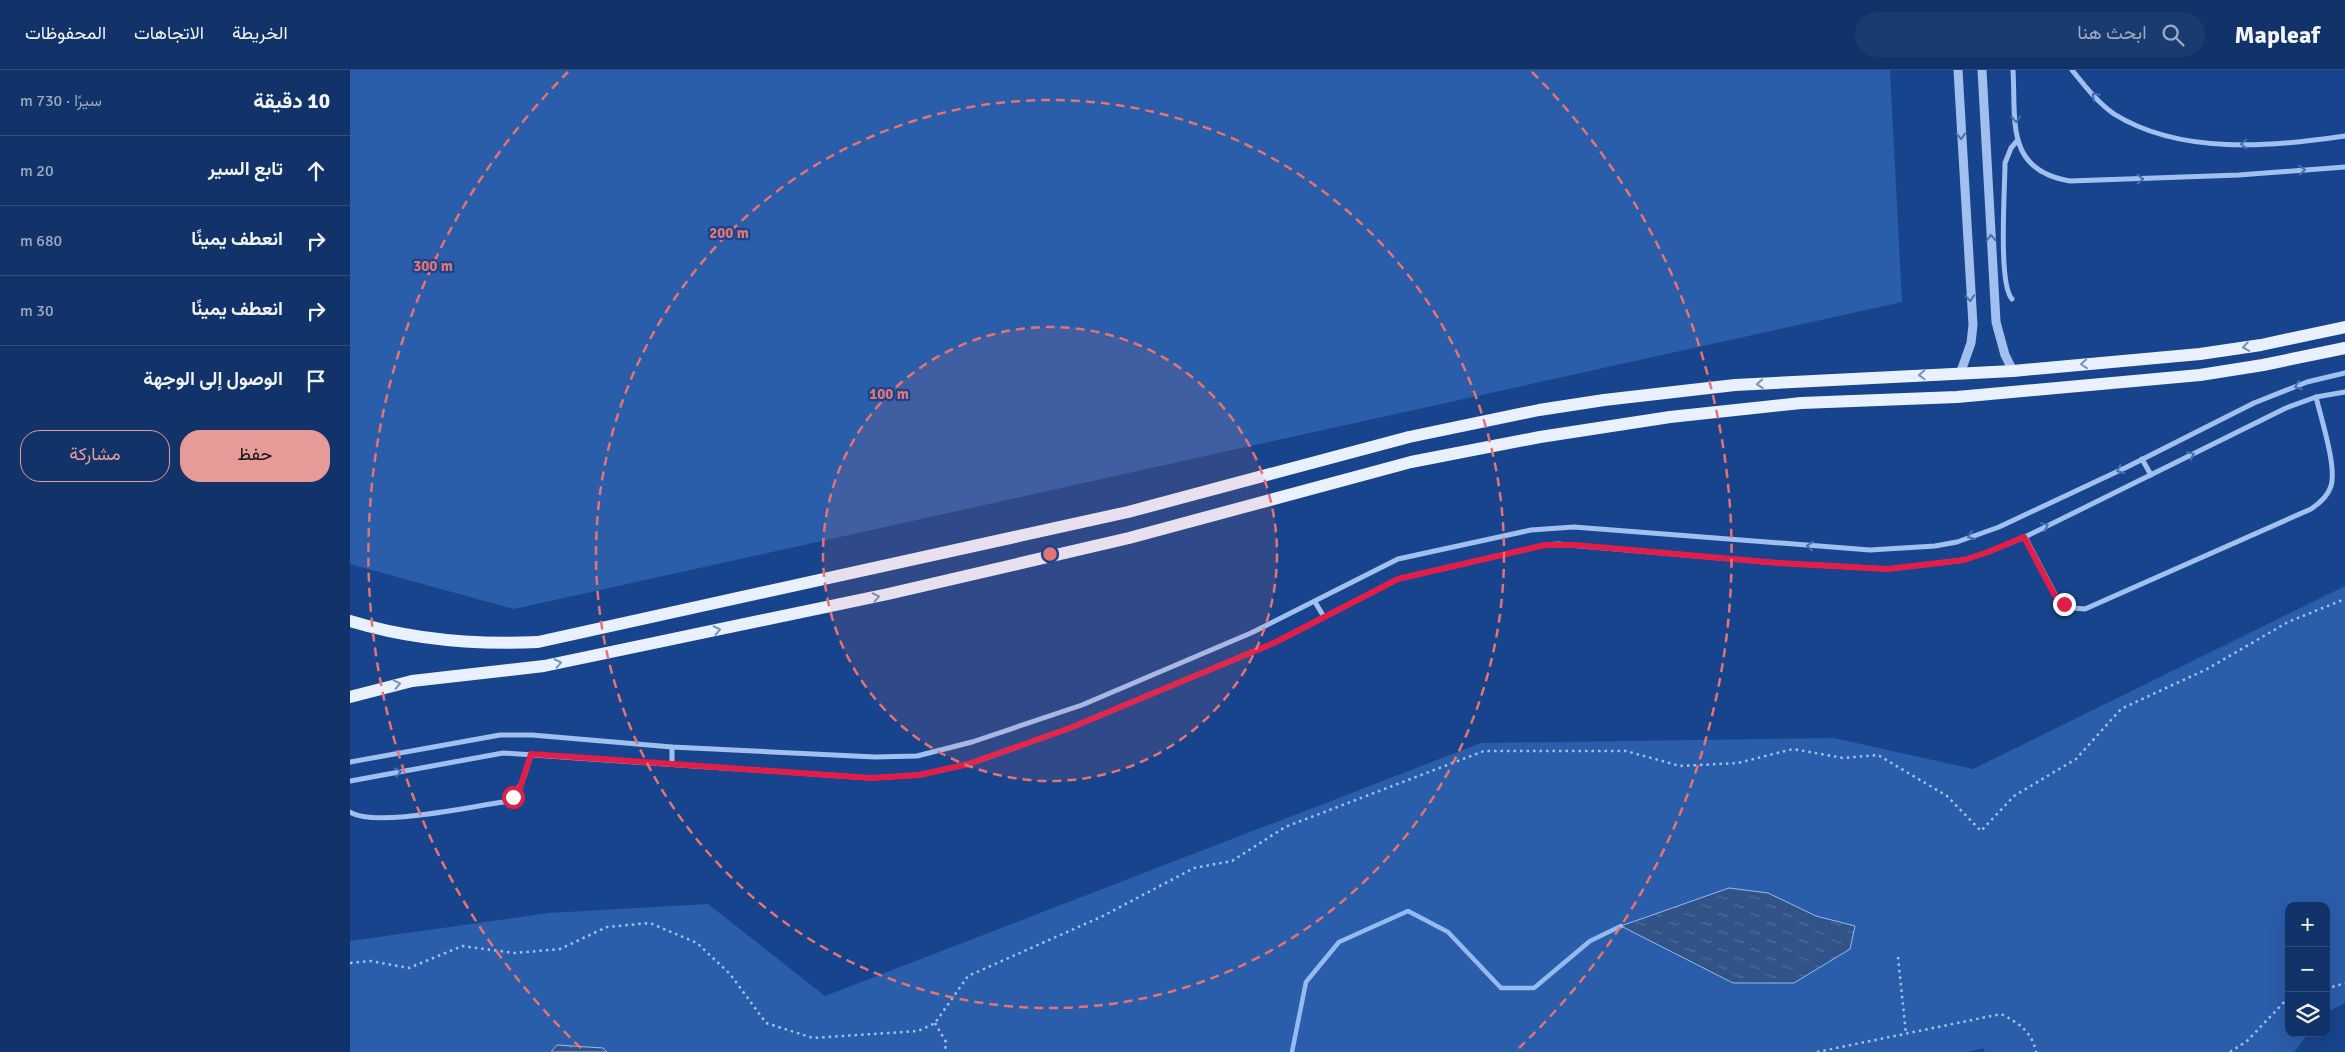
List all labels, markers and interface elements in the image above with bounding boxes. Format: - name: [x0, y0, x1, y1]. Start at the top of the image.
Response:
- search box: [1855, 12, 2205, 57]
- text: Mapleaf: [2235, 20, 2320, 50]
- text: ابحث هنا: [2077, 21, 2147, 45]
- icon: search: [2159, 21, 2187, 49]
- text: المحفوظات: [25, 22, 106, 44]
- text: الاتجاهات: [134, 22, 204, 44]
- text: الخريطة: [232, 22, 288, 44]
- text: 10 دقيقة: [253, 88, 330, 114]
- text: سيرًا · 730 m: [20, 91, 102, 111]
- one-way arrow: [2091, 93, 2100, 102]
- one-way arrow: [2010, 115, 2021, 123]
- one-way arrow: [1956, 132, 1967, 140]
- one-way arrow: [2240, 138, 2248, 149]
- text: تابع السير: [208, 157, 283, 181]
- icon: ahead: [302, 157, 330, 185]
- text: 20 m: [20, 161, 54, 181]
- one-way arrow: [2298, 165, 2306, 176]
- one-way arrow: [2136, 173, 2144, 184]
- text: 200 m: [709, 224, 749, 242]
- text: انعطف يمينًا: [191, 227, 283, 251]
- icon: right: [302, 227, 330, 255]
- text: 680 m: [20, 231, 62, 251]
- one-way arrow: [1985, 233, 1996, 241]
- text: 300 m: [413, 257, 453, 275]
- one-way arrow: [1965, 295, 1976, 303]
- text: انعطف يمينًا: [191, 297, 283, 321]
- icon: right: [302, 297, 330, 325]
- text: 30 m: [20, 301, 54, 321]
- one-way arrow: [2242, 341, 2250, 352]
- one-way arrow: [2080, 359, 2088, 370]
- text: الوصول إلى الوجهة: [143, 367, 283, 391]
- icon: arrive: [302, 367, 330, 395]
- one-way arrow: [1918, 370, 1926, 381]
- one-way arrow: [1756, 378, 1764, 389]
- one-way arrow: [2294, 380, 2303, 390]
- text: 100 m: [869, 385, 909, 403]
- button: مشاركة: [20, 430, 170, 482]
- button: حفظ: [180, 430, 330, 482]
- one-way arrow: [2186, 451, 2195, 461]
- one-way arrow: [2116, 464, 2125, 474]
- one-way arrow: [2040, 523, 2049, 533]
- one-way arrow: [1967, 530, 1976, 540]
- one-way arrow: [1806, 540, 1814, 551]
- centre of rings: [1041, 545, 1059, 563]
- one-way arrow: [872, 592, 881, 602]
- route end: [2053, 593, 2076, 616]
- one-way arrow: [713, 625, 722, 635]
- one-way arrow: [554, 658, 562, 668]
- one-way arrow: [393, 679, 402, 690]
- one-way arrow: [393, 767, 402, 777]
- route start: [502, 786, 525, 809]
- map controls: [2285, 902, 2330, 1037]
- button: +: [2285, 902, 2330, 947]
- button: −: [2285, 947, 2330, 992]
- button: layers: [2285, 992, 2330, 1037]

